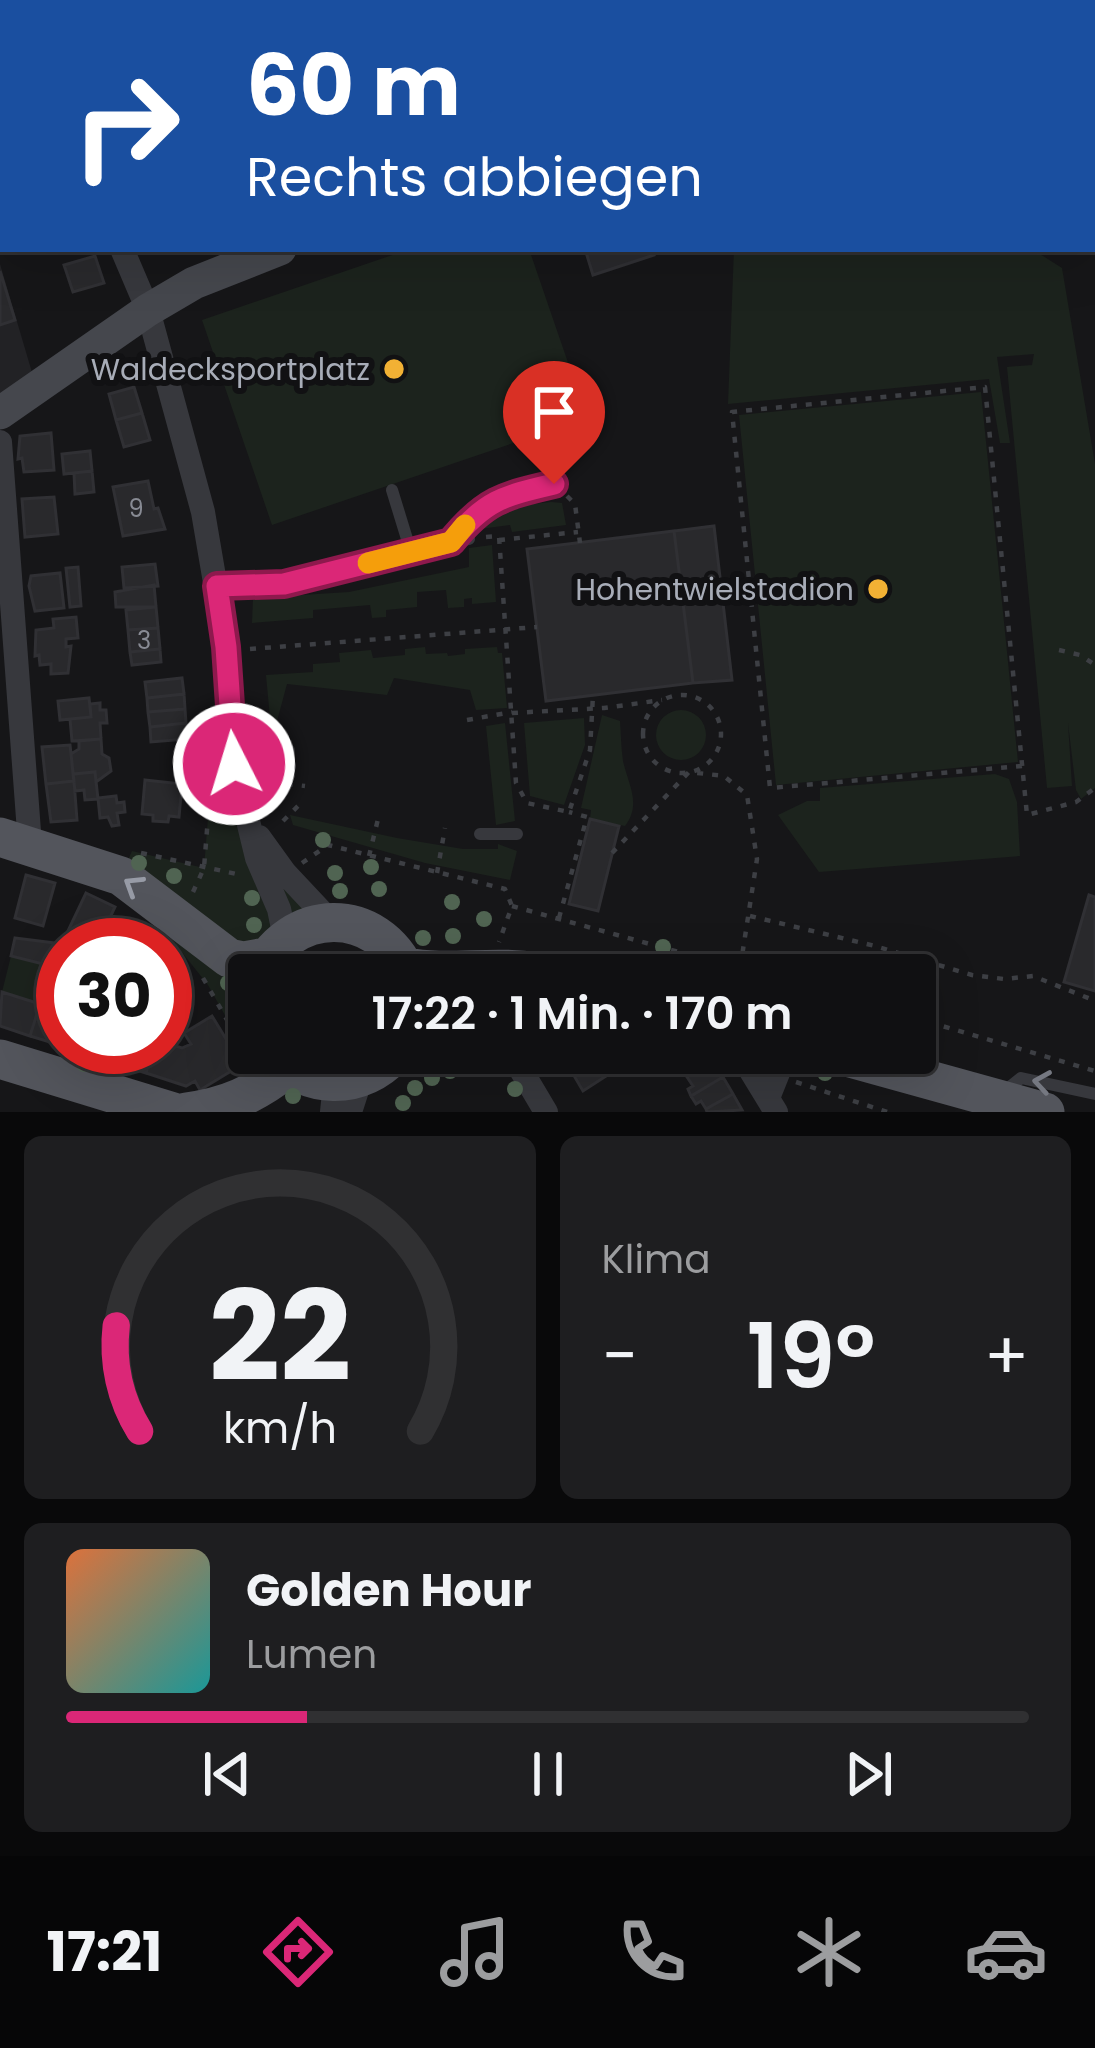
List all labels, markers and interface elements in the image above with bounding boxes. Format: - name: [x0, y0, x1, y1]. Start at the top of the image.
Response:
- text: 60 m: [246, 27, 461, 144]
- icon: right: [48, 48, 204, 204]
- text: Rechts abbiegen: [246, 139, 703, 215]
- place label: Waldecksportplatz: [91, 348, 370, 391]
- marker: Waldecksportplatz: [381, 356, 407, 382]
- pin: [503, 361, 605, 484]
- icon: arrive: [521, 379, 587, 445]
- house number: 9: [128, 492, 144, 525]
- place label: Hohentwielstadion: [575, 568, 854, 611]
- marker: Hohentwielstadion: [865, 576, 891, 602]
- house number: 3: [137, 624, 151, 657]
- position arrow: [171, 701, 297, 827]
- one-way arrow: [124, 877, 146, 899]
- speed limit sign: 30: [36, 918, 192, 1074]
- text: 17:22 · 1 Min. · 170 m: [372, 982, 792, 1045]
- one-way arrow: [1033, 1070, 1053, 1095]
- text: Klima: [602, 1232, 711, 1287]
- text: 22: [208, 1249, 351, 1424]
- text: 19°: [746, 1293, 875, 1420]
- text: −: [602, 1310, 638, 1402]
- text: +: [984, 1310, 1029, 1402]
- text: km/h: [223, 1397, 337, 1457]
- text: Golden Hour: [246, 1559, 532, 1622]
- text: Lumen: [246, 1627, 377, 1682]
- icon: previous: [194, 1741, 260, 1807]
- icon: pause: [515, 1741, 581, 1807]
- icon: next: [836, 1741, 902, 1807]
- icon: directions: [256, 1910, 340, 1994]
- icon: music: [433, 1910, 517, 1994]
- icon: phone: [610, 1910, 694, 1994]
- icon: climate: [787, 1910, 871, 1994]
- icon: car: [964, 1910, 1048, 1994]
- text: 17:21: [47, 1914, 162, 1990]

